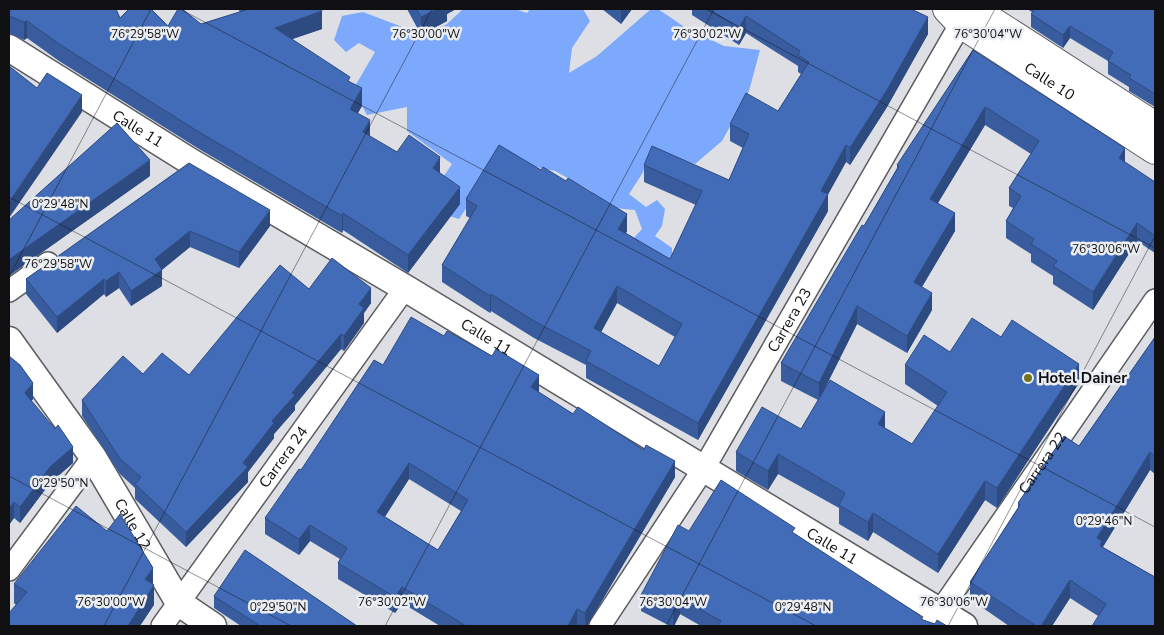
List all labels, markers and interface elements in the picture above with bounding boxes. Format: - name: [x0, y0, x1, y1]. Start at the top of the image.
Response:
- text: 76°29'58"W: [111, 26, 179, 42]
- text: 76°30'00"W: [392, 26, 460, 42]
- text: 76°30'02"W: [673, 26, 741, 42]
- text: 76°30'04"W: [954, 26, 1022, 42]
- street label: Calle 10: [1020, 58, 1079, 105]
- street label: Calle 11: [109, 105, 167, 152]
- text: 0°29'48"N: [32, 196, 88, 212]
- text: 76°30'06"W: [1072, 241, 1140, 257]
- text: 76°29'58"W: [24, 256, 92, 272]
- street label: Carrera 23: [763, 284, 816, 356]
- street label: Calle 11: [457, 314, 516, 360]
- place label: Hotel Dainer: [1038, 368, 1127, 388]
- marker: Hotel Dainer: [1022, 372, 1034, 384]
- street label: Carrera 24: [254, 422, 312, 492]
- street label: Carrera 22: [1014, 428, 1071, 498]
- text: 0°29'50"N: [32, 475, 88, 491]
- street label: Calle 12: [110, 495, 156, 554]
- text: 0°29'46"N: [1076, 513, 1132, 529]
- street label: Calle 11: [803, 523, 861, 569]
- text: 76°30'00"W: [77, 594, 145, 610]
- text: 76°30'02"W: [358, 594, 426, 610]
- text: 76°30'04"W: [639, 594, 707, 610]
- text: 76°30'06"W: [920, 594, 988, 610]
- text: 0°29'50"N: [250, 599, 306, 615]
- text: 0°29'48"N: [775, 599, 831, 615]

